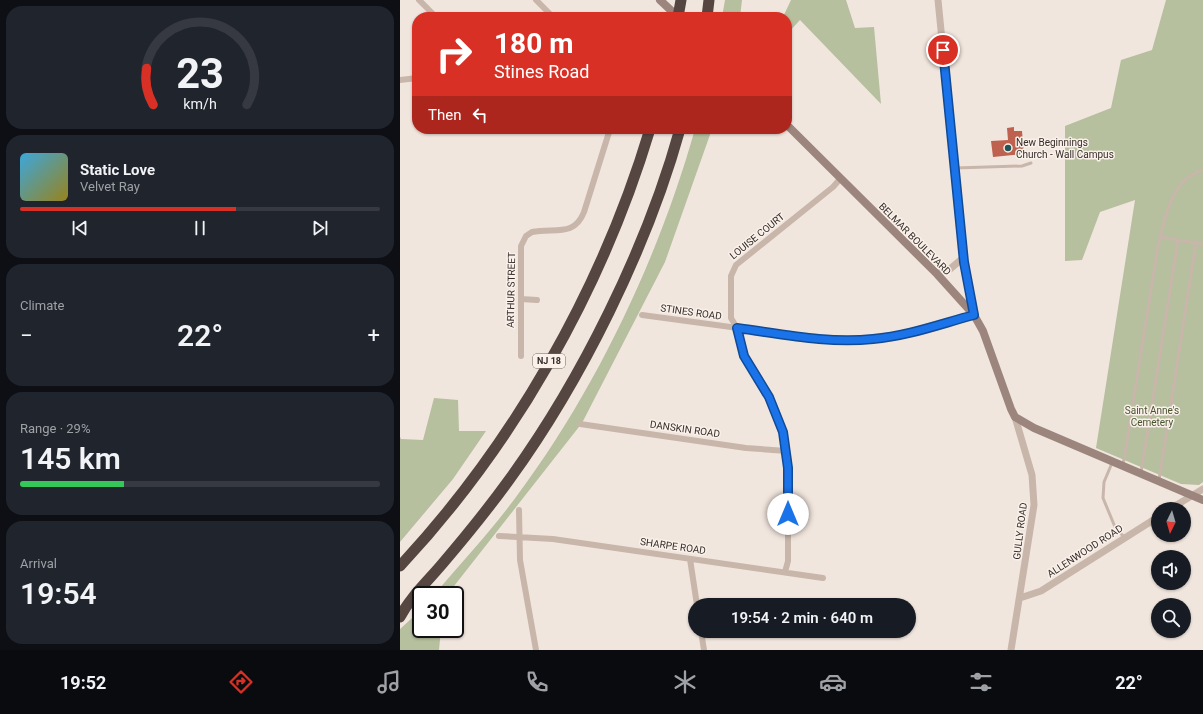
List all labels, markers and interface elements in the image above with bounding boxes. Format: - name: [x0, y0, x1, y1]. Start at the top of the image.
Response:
- text: 180 m: [494, 27, 573, 60]
- icon: right: [428, 28, 480, 80]
- pin: [926, 33, 960, 67]
- icon: arrive: [932, 39, 954, 61]
- text: 23: [176, 49, 224, 98]
- text: Stines Road: [494, 61, 590, 82]
- text: km/h: [183, 96, 217, 112]
- icon: left: [469, 104, 491, 126]
- text: Then: [428, 106, 461, 124]
- place label: New Beginnings Church - Wall Campus: [1016, 137, 1114, 160]
- marker: New Beginnings Church - Wall Campus: [1003, 143, 1013, 153]
- text: Static Love: [80, 161, 155, 179]
- text: Velvet Ray: [80, 179, 140, 194]
- street label: BELMAR BOULEVARD: [877, 201, 953, 277]
- street label: LOUISE COURT: [728, 211, 786, 261]
- icon: previous: [69, 217, 91, 239]
- icon: pause: [189, 217, 211, 239]
- icon: next: [309, 217, 331, 239]
- street label: ARTHUR STREET: [505, 252, 517, 328]
- text: Climate: [20, 298, 64, 313]
- street label: STINES ROAD: [660, 302, 722, 322]
- text: 22°: [177, 318, 223, 353]
- text: −: [20, 323, 33, 348]
- text: +: [368, 323, 380, 348]
- road number: NJ 18: [533, 354, 565, 368]
- park label: Saint Anne's Cemetery: [1125, 405, 1179, 428]
- street label: DANSKIN ROAD: [649, 419, 721, 439]
- text: Range · 29%: [20, 421, 90, 436]
- text: 145 km: [20, 441, 121, 476]
- position arrow: [767, 493, 809, 535]
- street label: GULLY ROAD: [1011, 502, 1029, 560]
- north arrow: [1151, 502, 1191, 542]
- map controls: [1151, 502, 1191, 638]
- street label: ALLENWOOD ROAD: [1045, 522, 1125, 580]
- street label: SHARPE ROAD: [639, 536, 707, 556]
- button: sound: [1151, 550, 1191, 590]
- text: Arrival: [20, 556, 57, 571]
- text: 19:54: [20, 576, 97, 611]
- speed limit sign: 30: [412, 586, 464, 638]
- button: search: [1151, 598, 1191, 638]
- text: 19:54 · 2 min · 640 m: [731, 609, 873, 627]
- icon: directions: [227, 668, 255, 696]
- icon: music: [375, 668, 403, 696]
- icon: phone: [523, 668, 551, 696]
- icon: climate: [671, 668, 699, 696]
- icon: car: [819, 668, 847, 696]
- icon: filters: [967, 668, 995, 696]
- text: 19:52: [60, 672, 106, 693]
- text: 22°: [1115, 672, 1143, 693]

